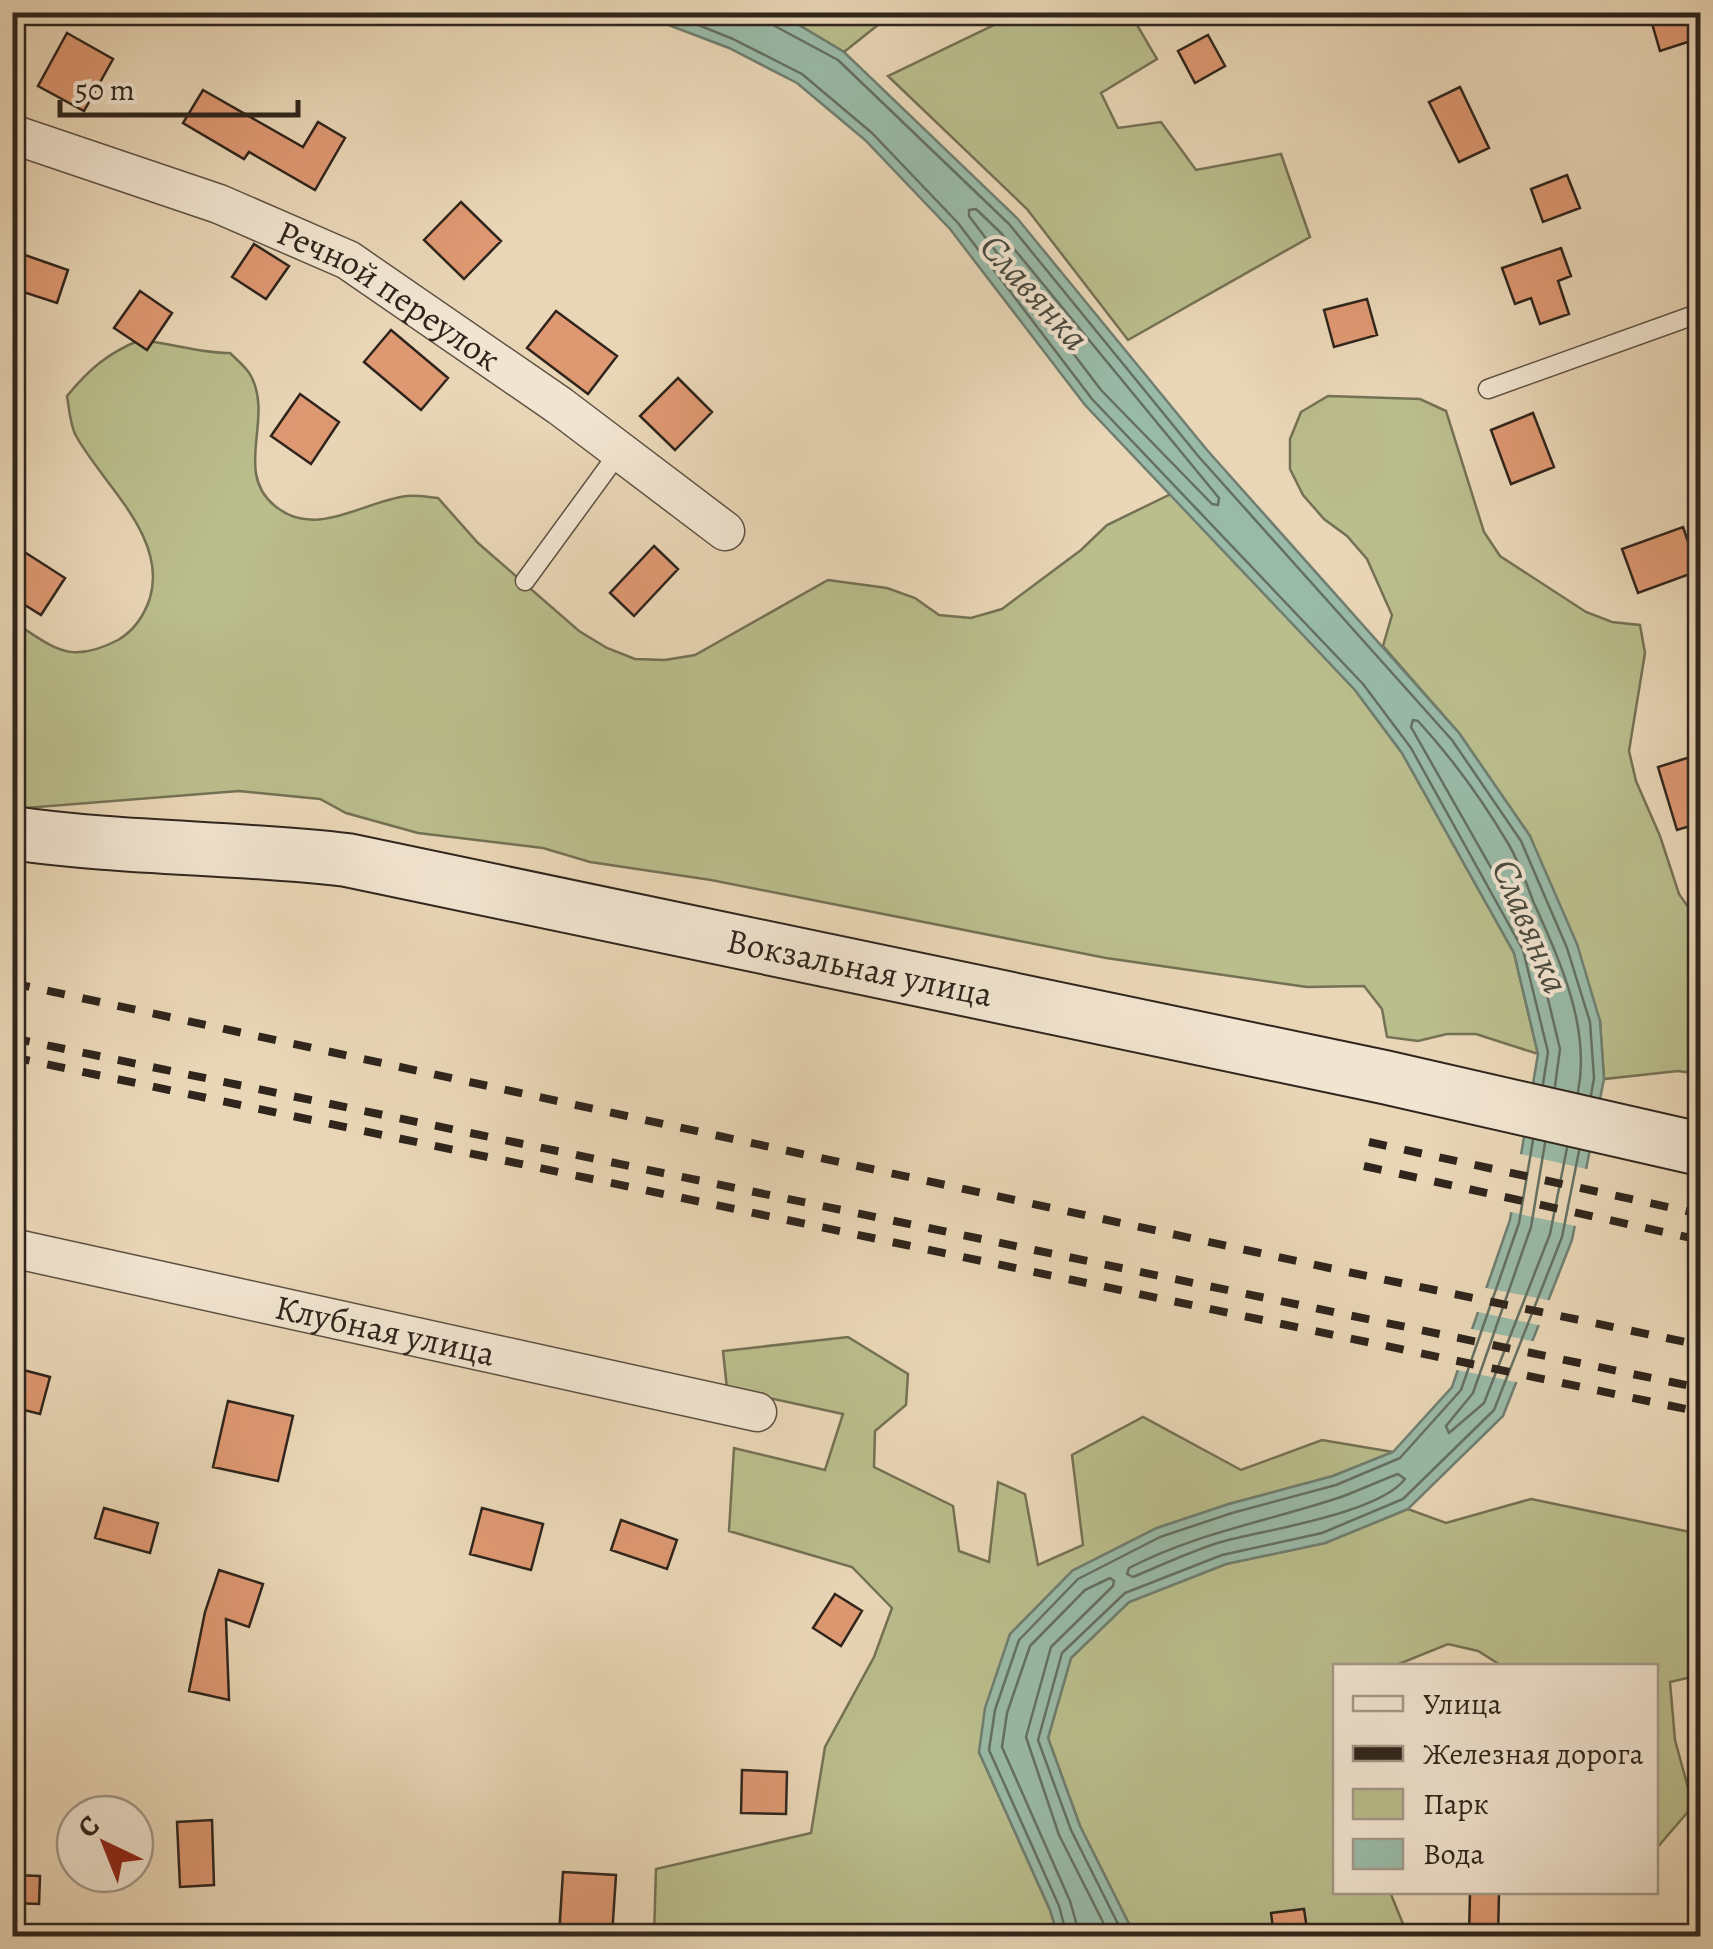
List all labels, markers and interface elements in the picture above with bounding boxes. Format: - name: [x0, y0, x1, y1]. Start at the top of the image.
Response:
- scale bar: [60, 55, 298, 117]
- text: 50 m: [75, 70, 135, 110]
- street label: Речной переулок: [270, 208, 510, 382]
- water label: Славянка: [968, 222, 1102, 362]
- water label: Славянка: [1479, 851, 1583, 1001]
- street label: Вокзальная улица: [723, 916, 997, 1018]
- street label: Клубная улица: [271, 1283, 499, 1378]
- legend: [1333, 1664, 1658, 1894]
- text: Улица: [1423, 1684, 1502, 1724]
- text: Железная дорога: [1423, 1734, 1644, 1774]
- text: Парк: [1423, 1784, 1489, 1824]
- north arrow: [55, 1794, 155, 1894]
- text: С: [69, 1807, 108, 1846]
- text: Вода: [1423, 1834, 1485, 1874]

